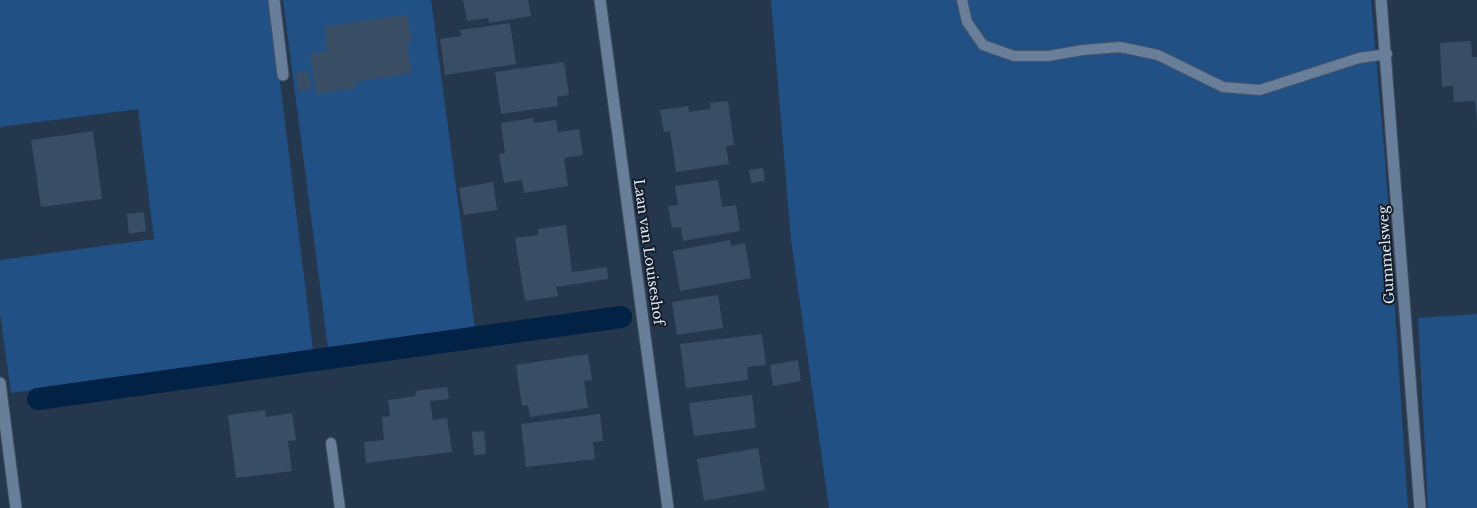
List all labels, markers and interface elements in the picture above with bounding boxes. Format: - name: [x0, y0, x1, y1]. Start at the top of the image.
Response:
- street label: Laan van Louiseshof: [630, 178, 668, 329]
- street label: Gummelsweg: [1374, 205, 1398, 305]

